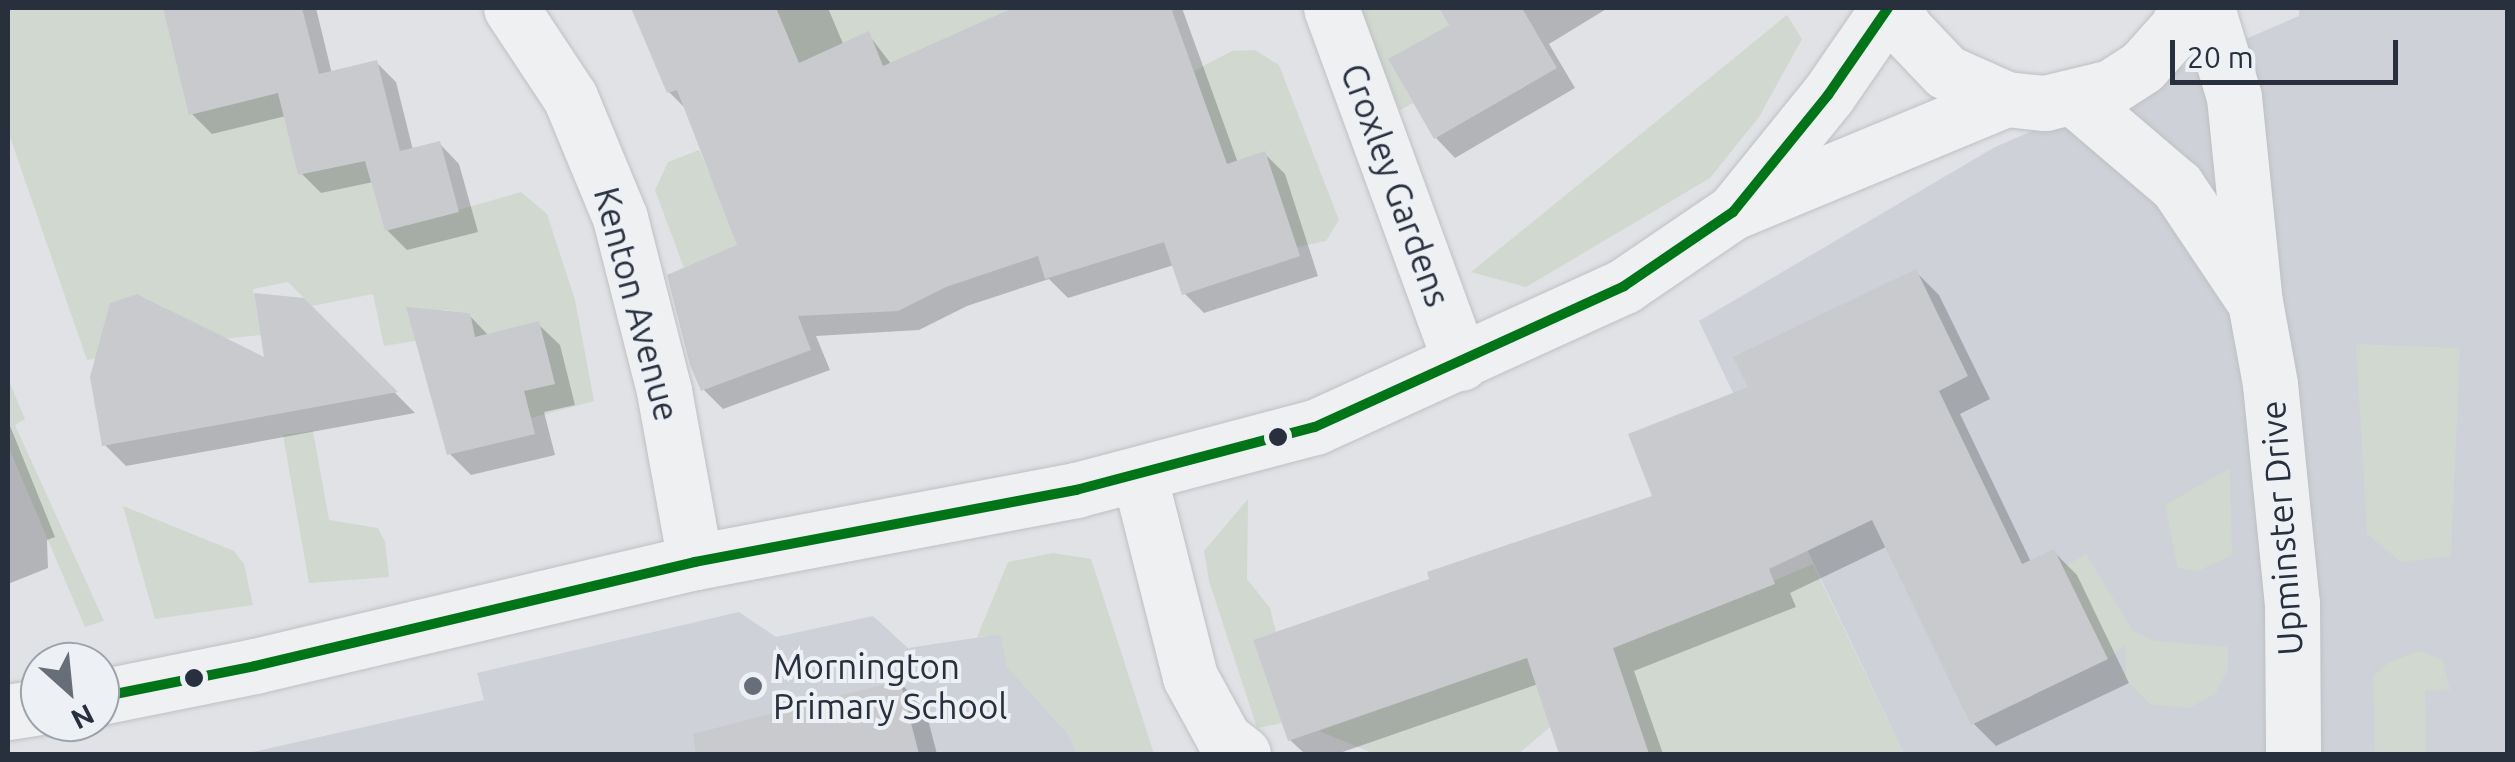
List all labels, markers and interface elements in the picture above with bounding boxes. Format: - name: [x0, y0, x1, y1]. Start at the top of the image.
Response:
- scale bar: [2175, 20, 2402, 82]
- text: 20 m: [2187, 40, 2254, 74]
- street label: Croxley Gardens: [1333, 58, 1459, 312]
- street label: Kenton Avenue: [586, 183, 688, 425]
- street label: Upminster Drive: [2251, 399, 2311, 657]
- unlabelled marker: [1268, 427, 1288, 447]
- north arrow: [20, 642, 120, 742]
- place label: Mornington Primary School: [773, 645, 1008, 727]
- unlabelled marker: [184, 668, 204, 688]
- marker: Mornington Primary School: [742, 675, 764, 697]
- text: N: [67, 699, 99, 736]

